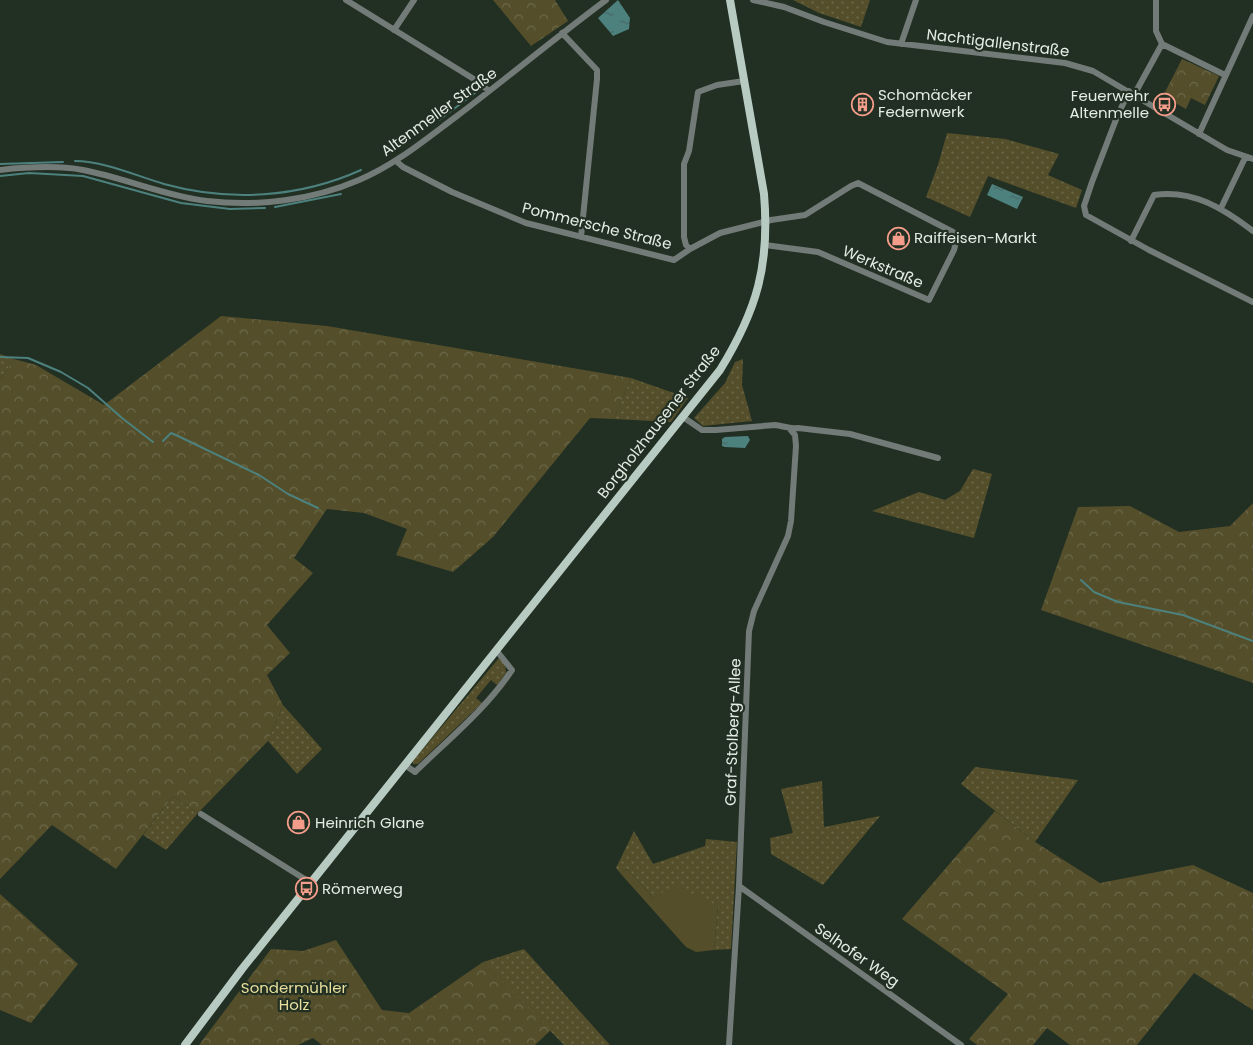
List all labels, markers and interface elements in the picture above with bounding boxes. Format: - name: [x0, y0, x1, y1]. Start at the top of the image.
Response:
- street label: Nachtigallenstraße: [925, 23, 1071, 62]
- street label: Altenmeller Straße: [376, 62, 501, 161]
- place label: Schomäcker Federnwerk: [878, 84, 973, 122]
- place label: Feuerwehr Altenmelle: [1069, 85, 1149, 123]
- building icon: Schomäcker Federnwerk: [850, 92, 874, 116]
- bus stop icon: Feuerwehr Altenmelle: [1153, 93, 1177, 117]
- street label: Pommersche Straße: [520, 197, 674, 254]
- shop icon: Raiffeisen-Markt: [886, 226, 910, 250]
- place label: Raiffeisen-Markt: [914, 227, 1037, 248]
- street label: Werkstraße: [840, 240, 927, 293]
- street label: Borgholzhausener Straße: [592, 341, 725, 503]
- street label: Graf-Stolberg-Allee: [719, 658, 746, 806]
- shop icon: Heinrich Glane: [287, 811, 311, 835]
- place label: Heinrich Glane: [315, 812, 424, 833]
- bus stop icon: Römerweg: [294, 877, 318, 901]
- place label: Römerweg: [322, 878, 403, 899]
- street label: Selhofer Weg: [811, 918, 904, 992]
- park label: Sondermühler Holz: [241, 977, 348, 1015]

